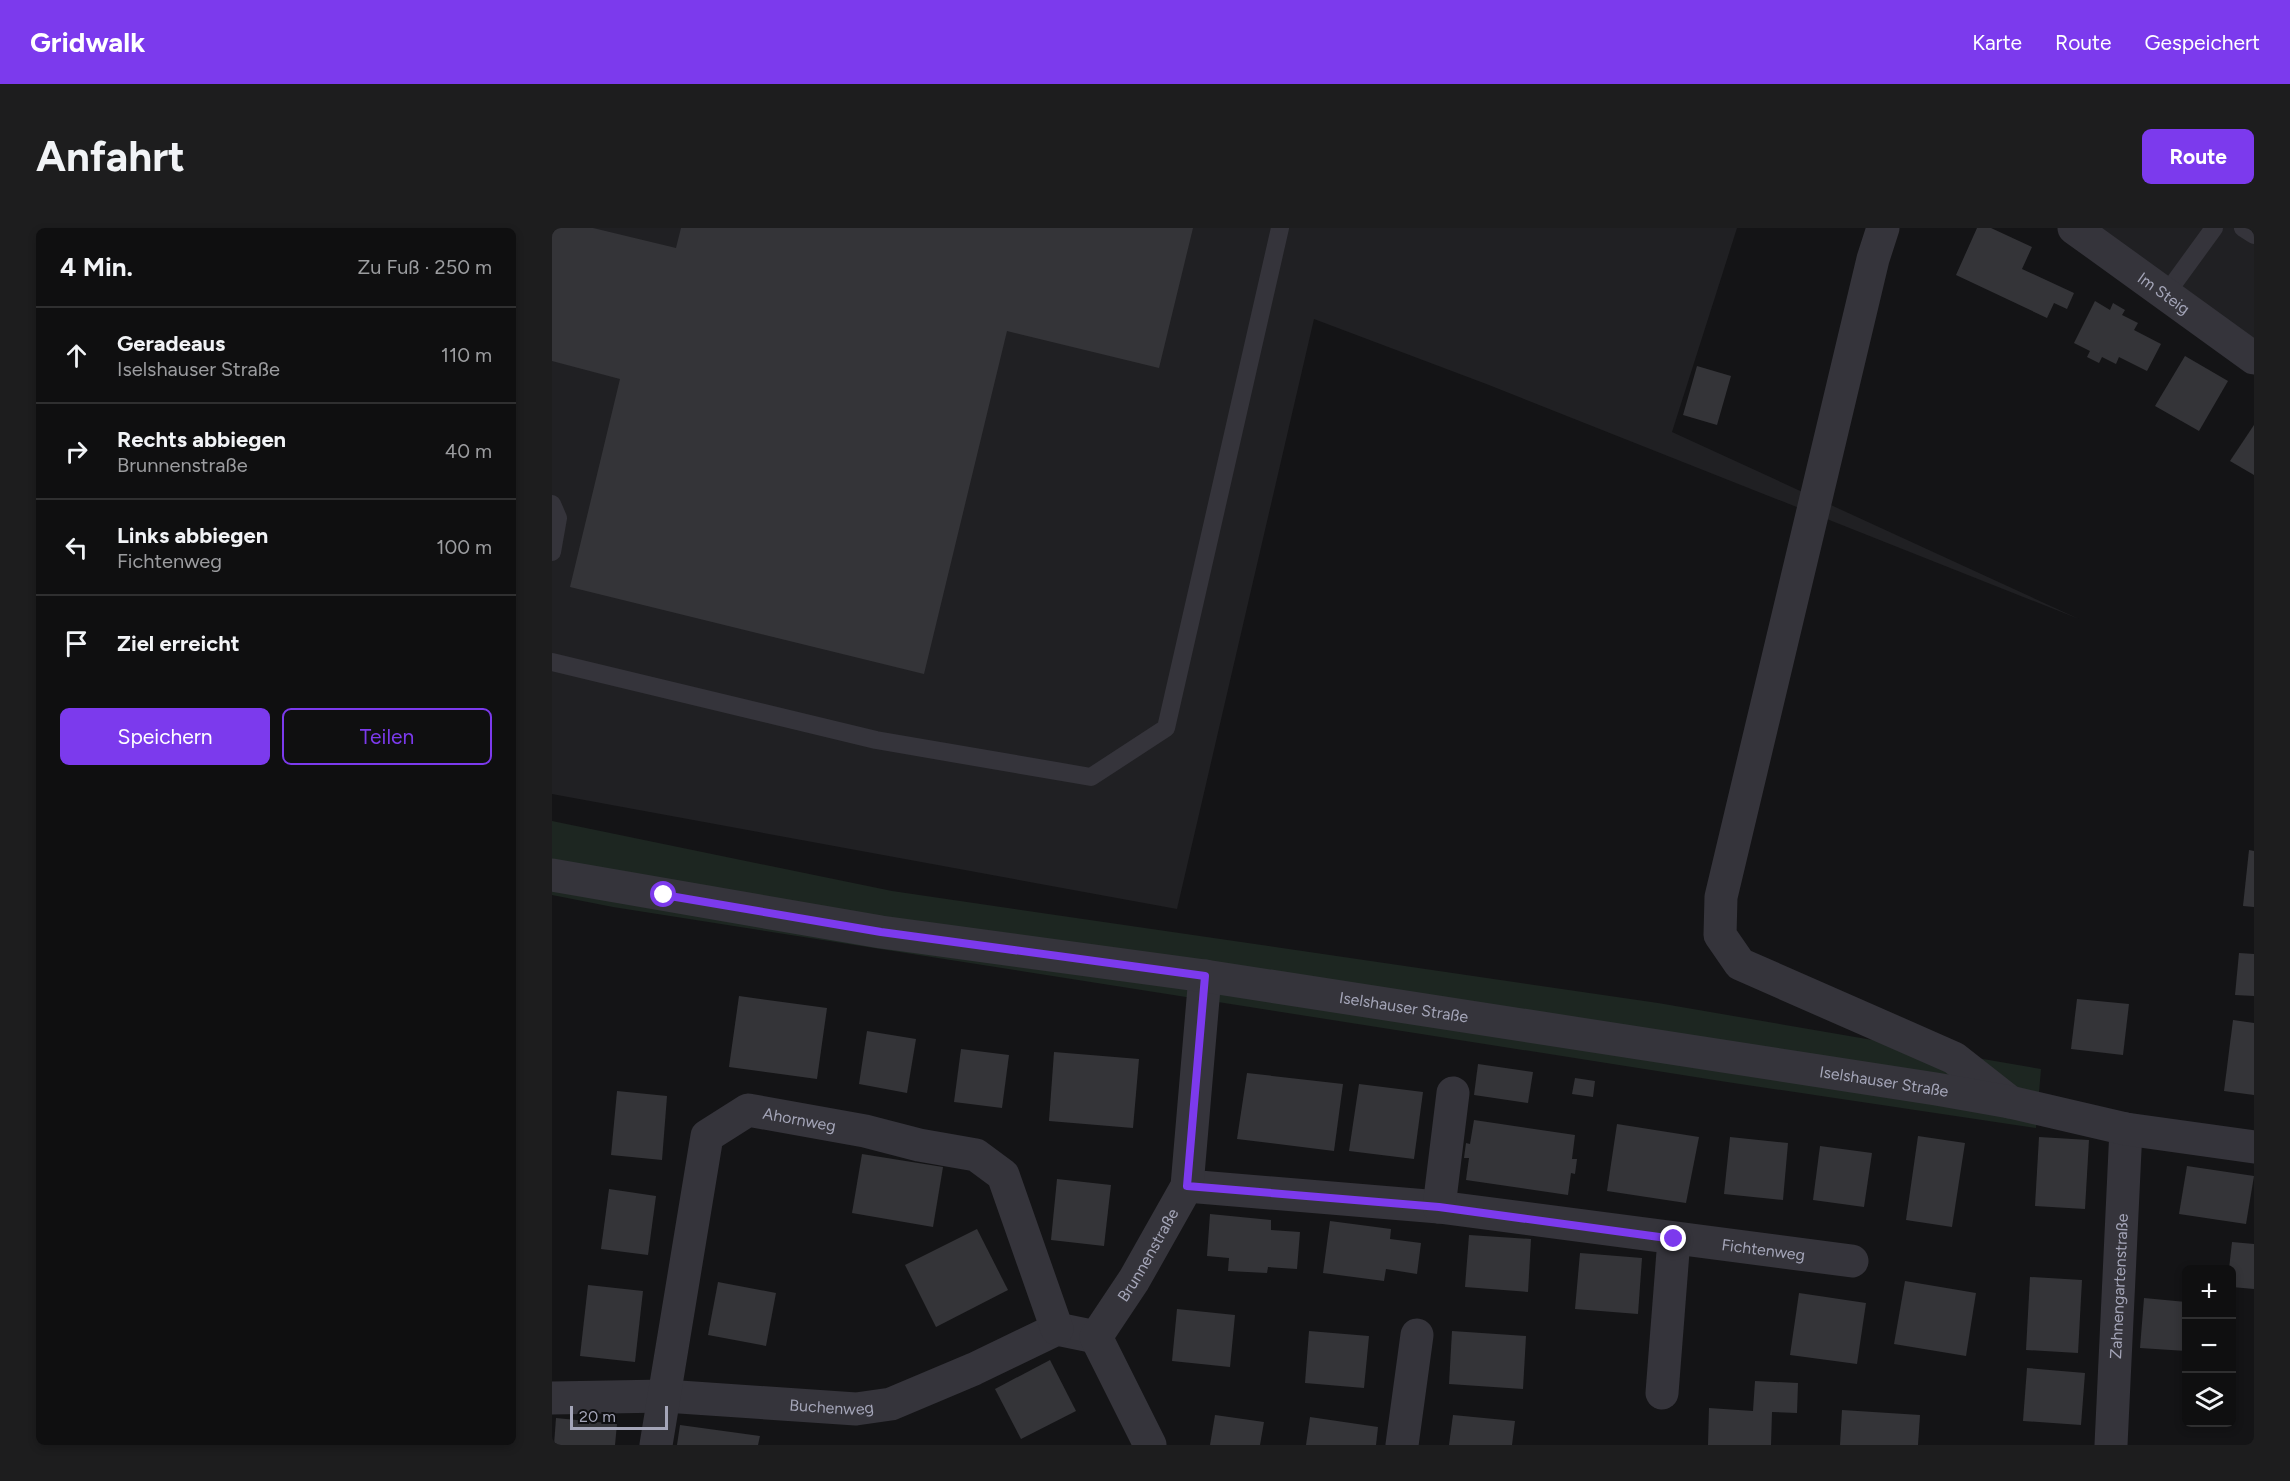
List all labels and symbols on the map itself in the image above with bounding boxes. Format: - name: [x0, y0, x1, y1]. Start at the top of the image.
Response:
- street label: Im Steig: [2134, 268, 2194, 318]
- route start: [650, 881, 676, 907]
- street label: Iselshauser Straße: [1338, 987, 1470, 1026]
- street label: Iselshauser Straße: [1818, 1062, 1950, 1101]
- street label: Ahornweg: [761, 1103, 837, 1135]
- street label: Brunnenstraße: [1113, 1205, 1182, 1305]
- street label: Zahnengartenstraße: [2106, 1213, 2131, 1359]
- route end: [1660, 1225, 1686, 1251]
- street label: Fichtenweg: [1720, 1235, 1806, 1264]
- street label: Buchenweg: [789, 1395, 875, 1418]
- scale bar: [570, 1403, 668, 1430]

